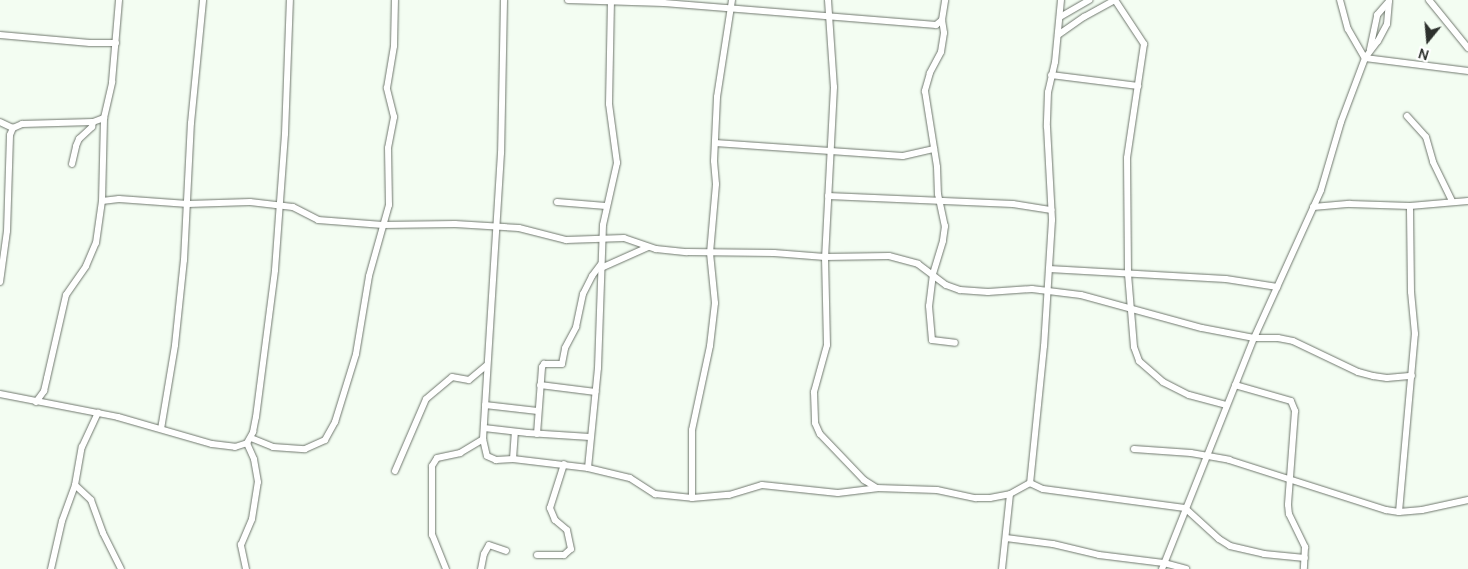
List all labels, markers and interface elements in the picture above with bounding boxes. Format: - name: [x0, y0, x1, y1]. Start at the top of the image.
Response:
- north arrow: [1403, 15, 1453, 65]
- text: N: [1416, 44, 1431, 65]

